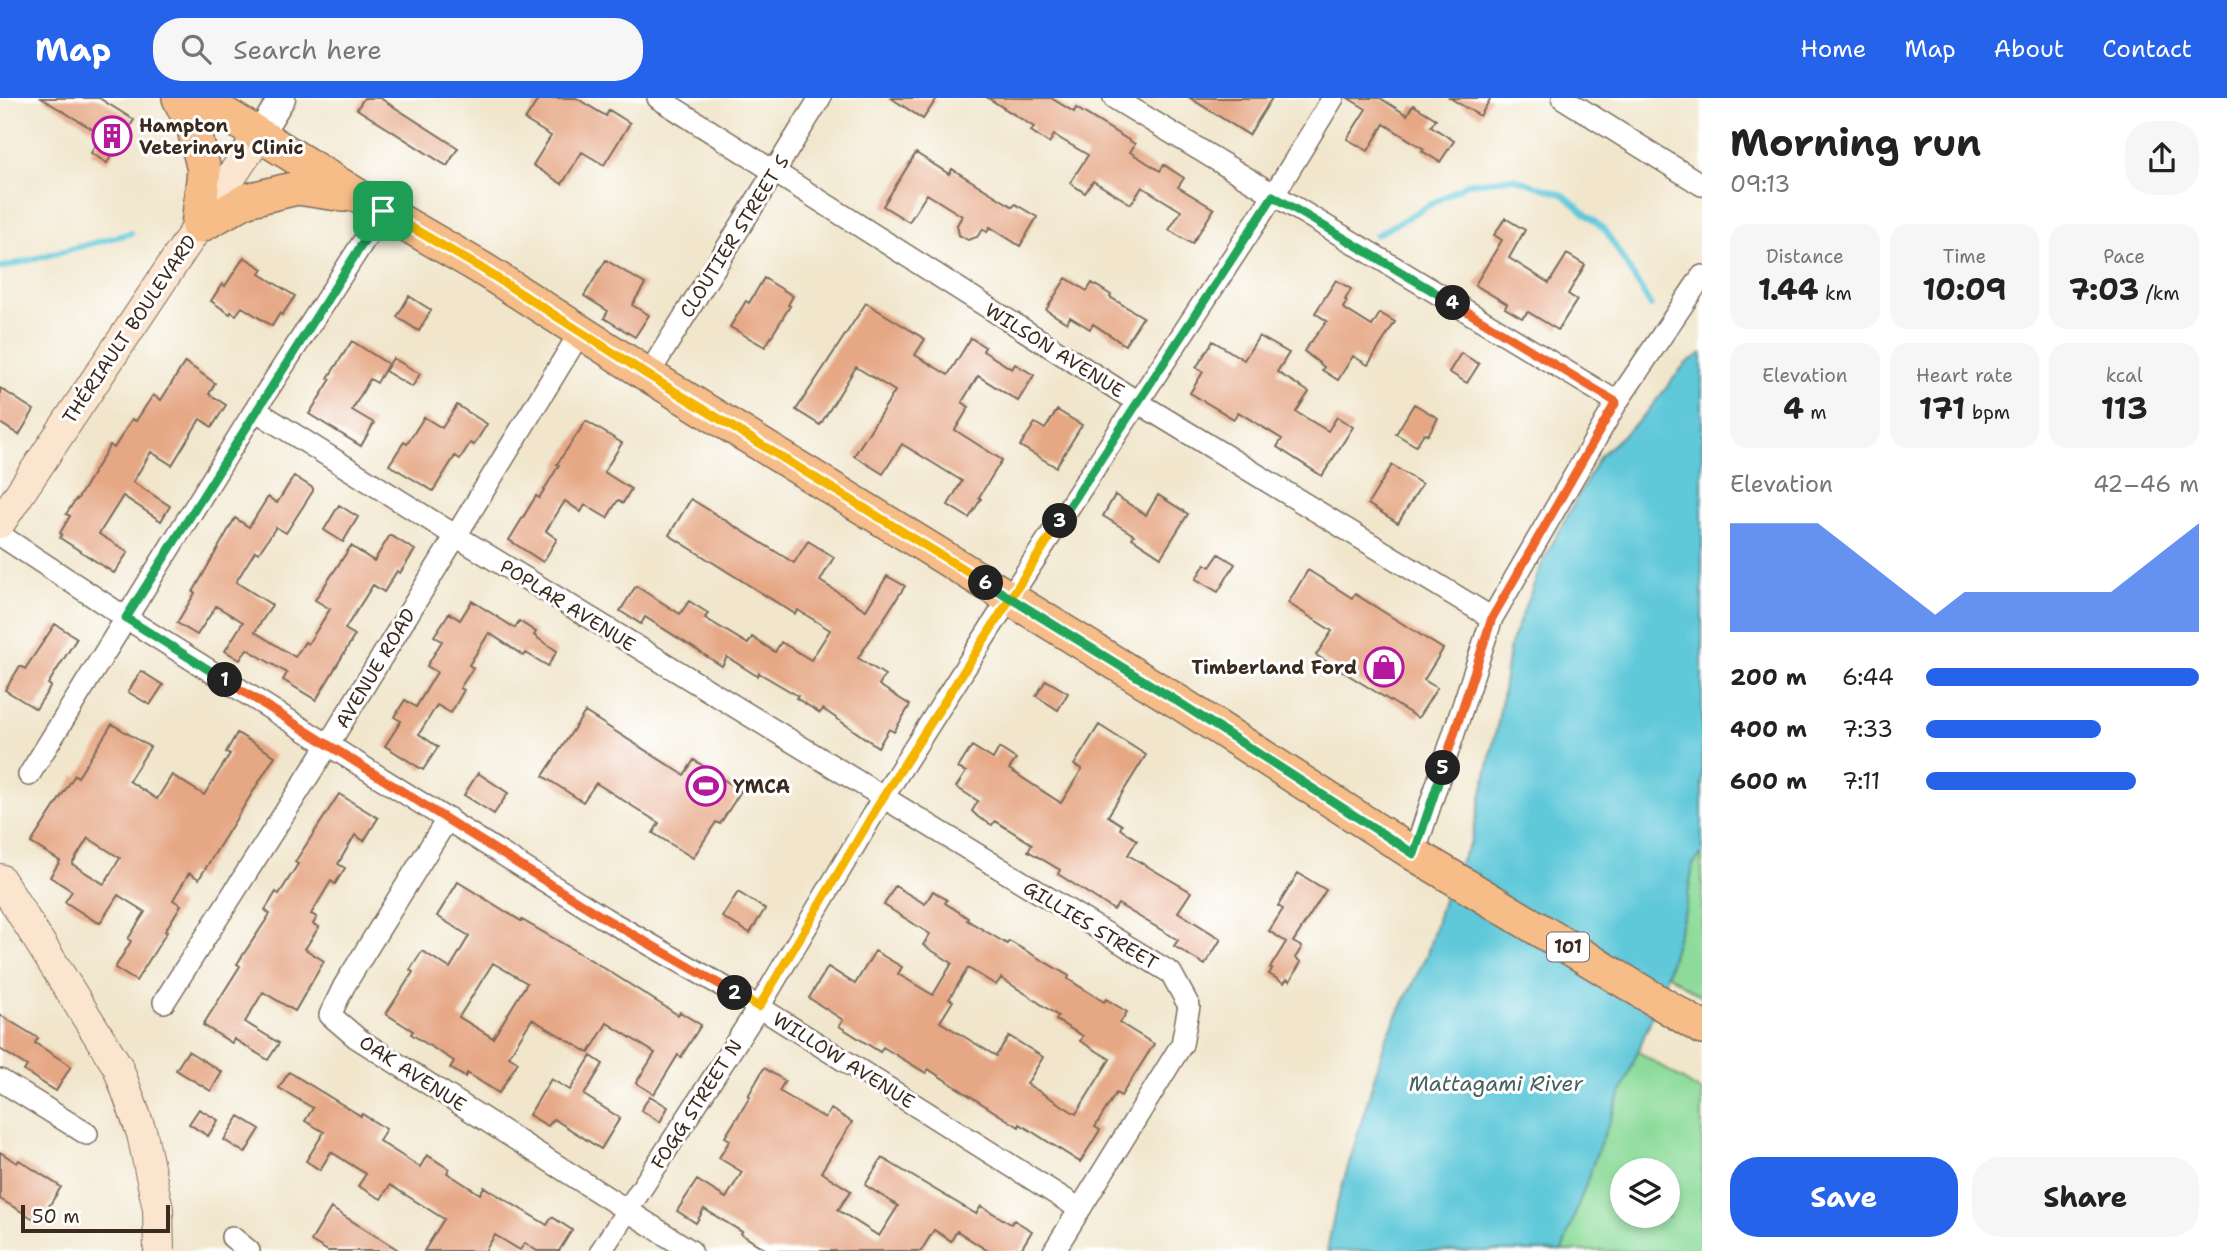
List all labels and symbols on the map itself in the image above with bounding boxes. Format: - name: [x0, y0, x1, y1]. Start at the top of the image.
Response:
- place label: Hampton Veterinary Clinic: [139, 113, 304, 160]
- building icon: Hampton Veterinary Clinic: [91, 115, 133, 157]
- street label: CLOUTIER STREET S: [674, 150, 795, 322]
- pin: [353, 181, 413, 241]
- street label: THÉRIAULT BOULEVARD: [56, 229, 202, 429]
- pin: 4: [1436, 286, 1470, 320]
- street label: WILSON AVENUE: [980, 297, 1129, 403]
- pin: 3: [1042, 504, 1078, 538]
- street label: POPLAR AVENUE: [495, 554, 640, 657]
- pin: 6: [968, 566, 1004, 601]
- street label: AVENUE ROAD: [330, 604, 421, 733]
- shop icon: Timberland Ford: [1363, 646, 1405, 688]
- place label: Timberland Ford: [1191, 655, 1357, 680]
- pin: 1: [208, 662, 243, 698]
- pin: 5: [1426, 750, 1460, 786]
- sports icon: YMCA: [685, 765, 727, 807]
- place label: YMCA: [733, 774, 790, 799]
- street label: GILLIES STREET: [1019, 875, 1163, 976]
- road number: 101: [1547, 932, 1589, 962]
- pin: 2: [718, 976, 752, 1010]
- street label: WILLOW AVENUE: [768, 1007, 919, 1114]
- street label: OAK AVENUE: [354, 1030, 471, 1117]
- street label: FOGG STREET N: [645, 1035, 748, 1174]
- water label: Mattagami River: [1409, 1070, 1584, 1098]
- scale bar: [21, 1202, 170, 1234]

